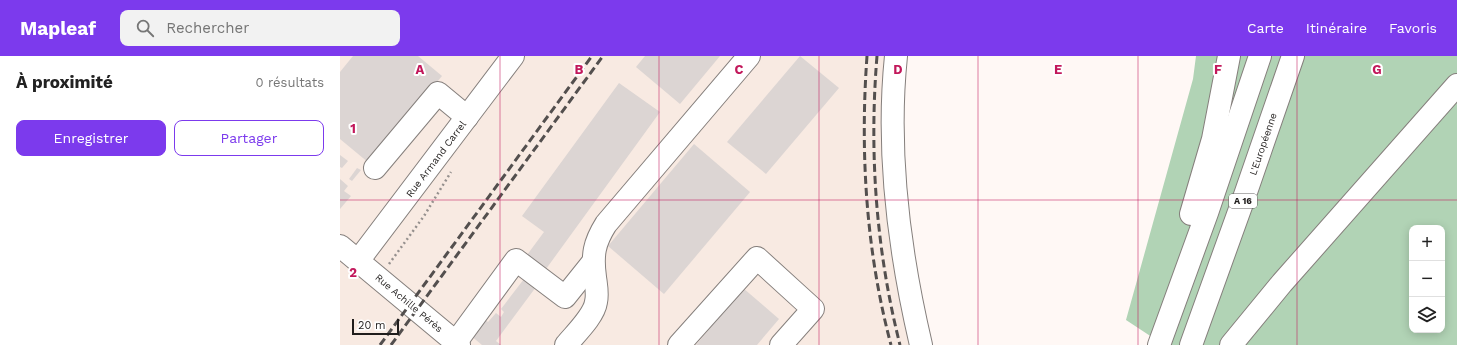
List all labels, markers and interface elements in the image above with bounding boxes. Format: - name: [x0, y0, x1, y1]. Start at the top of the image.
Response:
- search box: [120, 10, 400, 46]
- text: Mapleaf: [20, 17, 96, 40]
- icon: search: [134, 17, 156, 39]
- text: Rechercher: [166, 19, 249, 37]
- text: Carte: [1247, 20, 1284, 36]
- text: Itinéraire: [1306, 20, 1367, 36]
- text: Favoris: [1389, 20, 1437, 36]
- text: A: [416, 62, 425, 77]
- text: B: [575, 62, 584, 77]
- text: C: [735, 62, 744, 77]
- text: D: [893, 62, 903, 77]
- text: E: [1054, 62, 1062, 77]
- text: F: [1214, 62, 1222, 77]
- text: G: [1372, 62, 1382, 77]
- text: À proximité: [16, 72, 113, 92]
- text: 0 résultats: [255, 75, 324, 90]
- street label: L'Européenne: [1247, 111, 1279, 177]
- street label: Rue Armand Carrel: [404, 119, 468, 199]
- button: Enregistrer: [16, 120, 166, 156]
- button: Partager: [174, 120, 324, 156]
- text: 1: [350, 121, 356, 136]
- road number: A 16: [1229, 194, 1257, 208]
- map controls: [1409, 225, 1445, 333]
- button: +: [1409, 225, 1445, 261]
- button: −: [1409, 261, 1445, 297]
- text: 2: [349, 265, 357, 280]
- street label: Rue Achille Pérès: [373, 272, 445, 334]
- button: layers: [1409, 297, 1445, 333]
- scale bar: [352, 317, 399, 336]
- text: 20 m: [358, 319, 386, 332]

